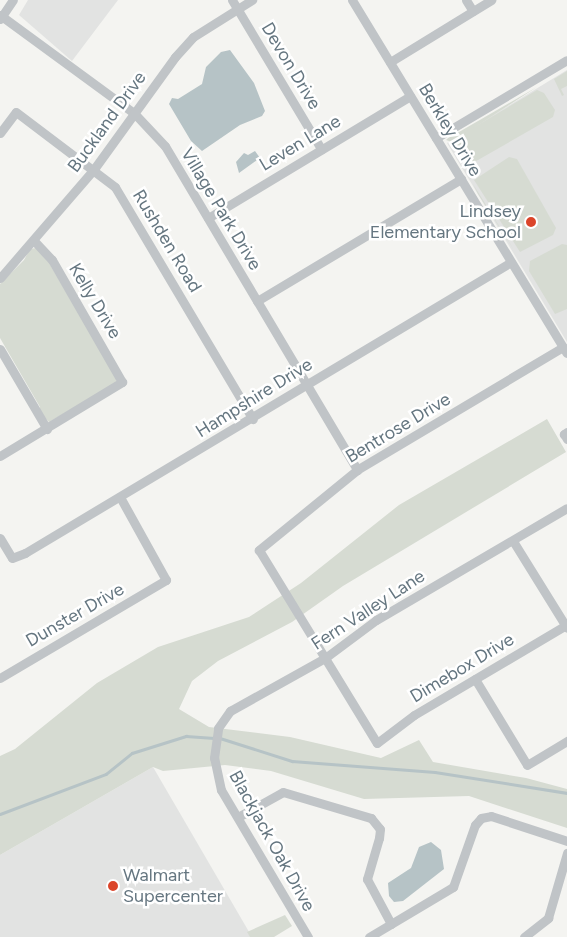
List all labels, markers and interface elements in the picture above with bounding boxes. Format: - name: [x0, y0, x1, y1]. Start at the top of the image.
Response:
- street label: Devon Drive: [257, 19, 325, 113]
- street label: Buckland Drive: [63, 67, 151, 177]
- street label: Berkley Drive: [414, 80, 486, 180]
- street label: Leven Lane: [256, 110, 344, 176]
- street label: Village Park Drive: [176, 144, 266, 274]
- street label: Rushden Road: [128, 186, 206, 296]
- place label: Lindsey Elementary School: [370, 201, 521, 243]
- marker: Lindsey Elementary School: [525, 216, 537, 228]
- street label: Kelly Drive: [64, 259, 126, 343]
- street label: Hampshire Drive: [192, 354, 316, 442]
- street label: Bentrose Drive: [342, 388, 454, 468]
- street label: Fern Valley Lane: [307, 565, 429, 655]
- street label: Dunster Drive: [22, 578, 128, 652]
- street label: Dimebox Drive: [406, 629, 518, 707]
- street label: Blackjack Oak Drive: [224, 767, 320, 915]
- place label: Walmart Supercenter: [123, 865, 223, 908]
- marker: Walmart Supercenter: [107, 880, 119, 892]

